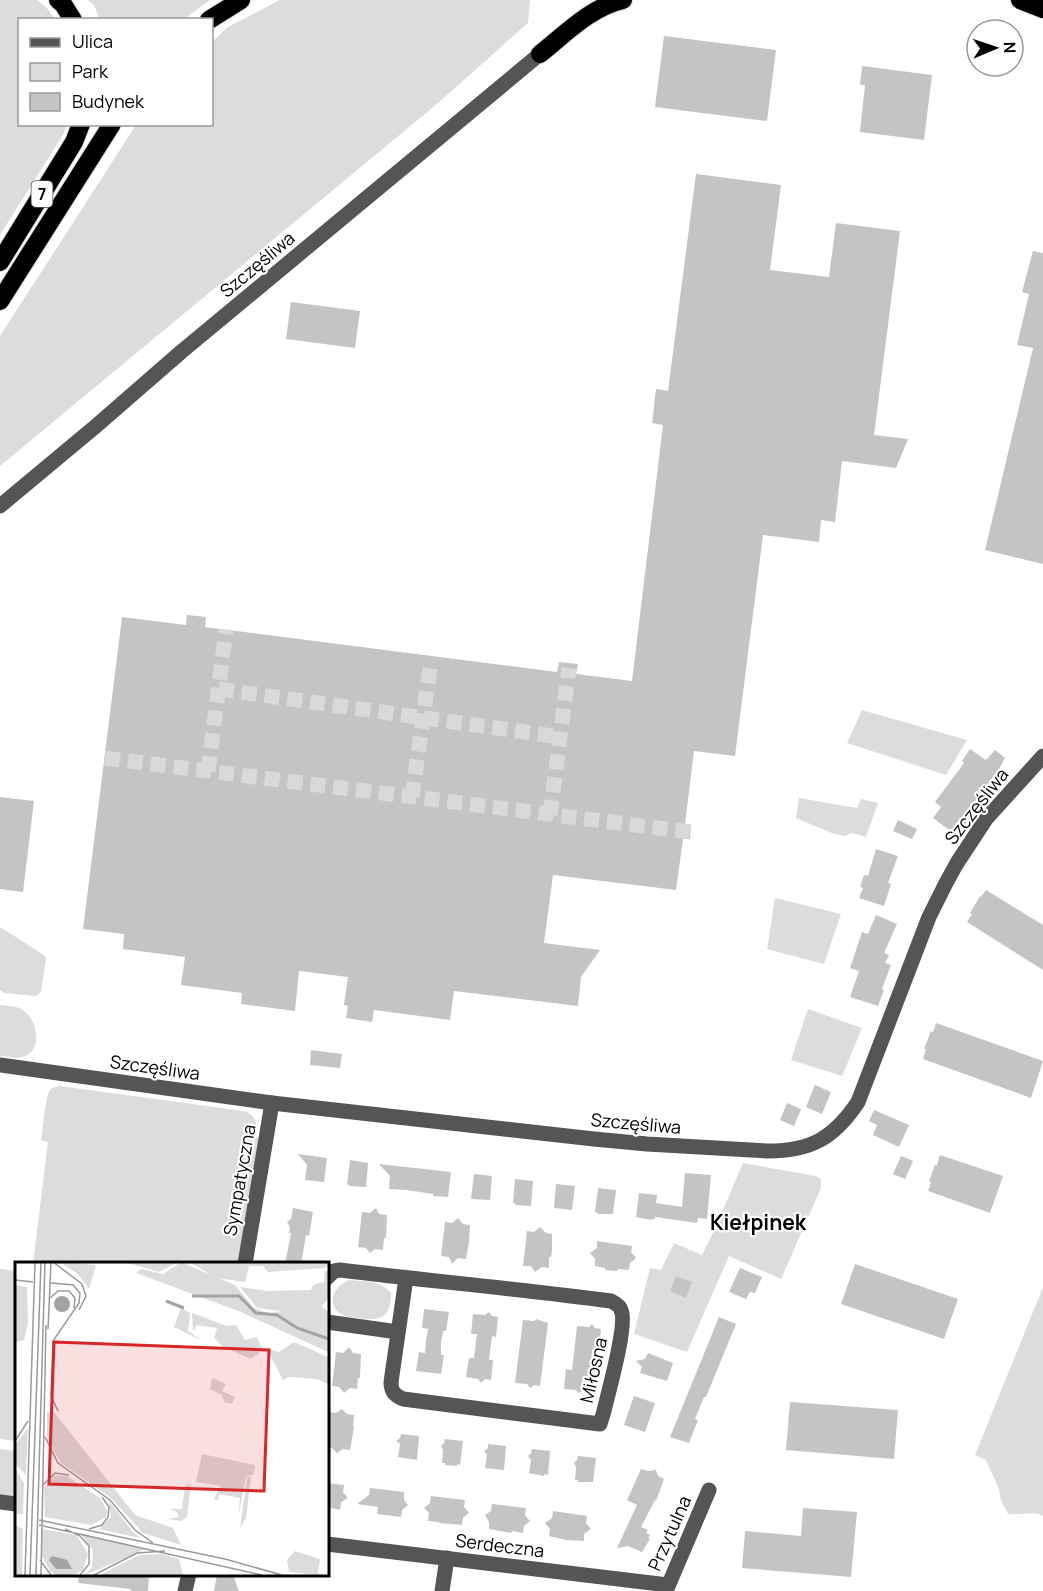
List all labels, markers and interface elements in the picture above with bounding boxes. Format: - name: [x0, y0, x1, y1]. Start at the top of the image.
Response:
- legend: [18, 18, 213, 126]
- north arrow: [965, 18, 1025, 78]
- text: Ulica: [72, 29, 113, 53]
- text: N: [999, 41, 1021, 54]
- text: Park: [72, 59, 109, 83]
- text: Budynek: [72, 89, 145, 113]
- road number: 7: [32, 181, 52, 207]
- street label: Szczęśliwa: [215, 226, 299, 302]
- street label: Szczęśliwa: [939, 763, 1013, 849]
- street label: Szczęśliwa: [109, 1049, 201, 1085]
- street label: Szczęśliwa: [590, 1107, 682, 1139]
- street label: Sympatyczna: [217, 1122, 261, 1238]
- district label: Kiełpinek: [710, 1208, 807, 1236]
- inset map: [15, 1262, 328, 1576]
- street label: Miłosna: [574, 1335, 612, 1405]
- street label: Przytulna: [642, 1492, 696, 1574]
- street label: Serdeczna: [454, 1528, 546, 1562]

